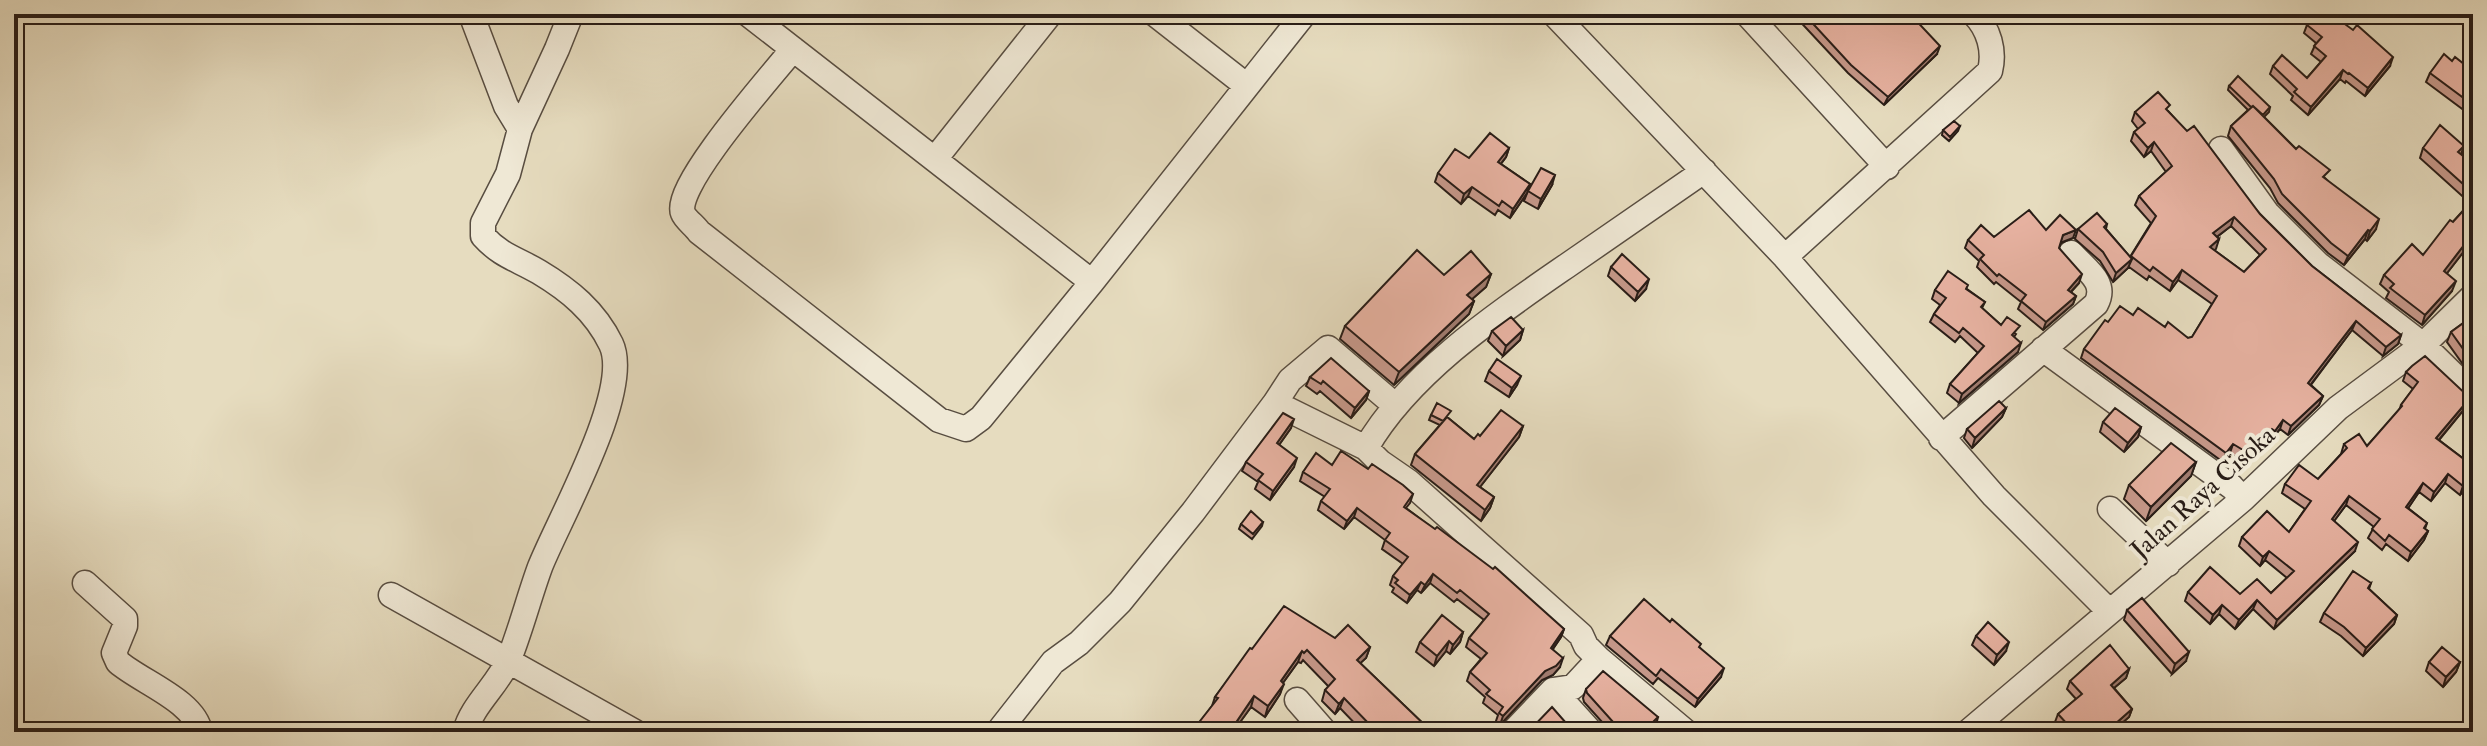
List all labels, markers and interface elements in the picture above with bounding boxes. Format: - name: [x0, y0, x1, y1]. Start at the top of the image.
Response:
- street label: Jalan Raya Cisoka: [2123, 420, 2282, 567]

